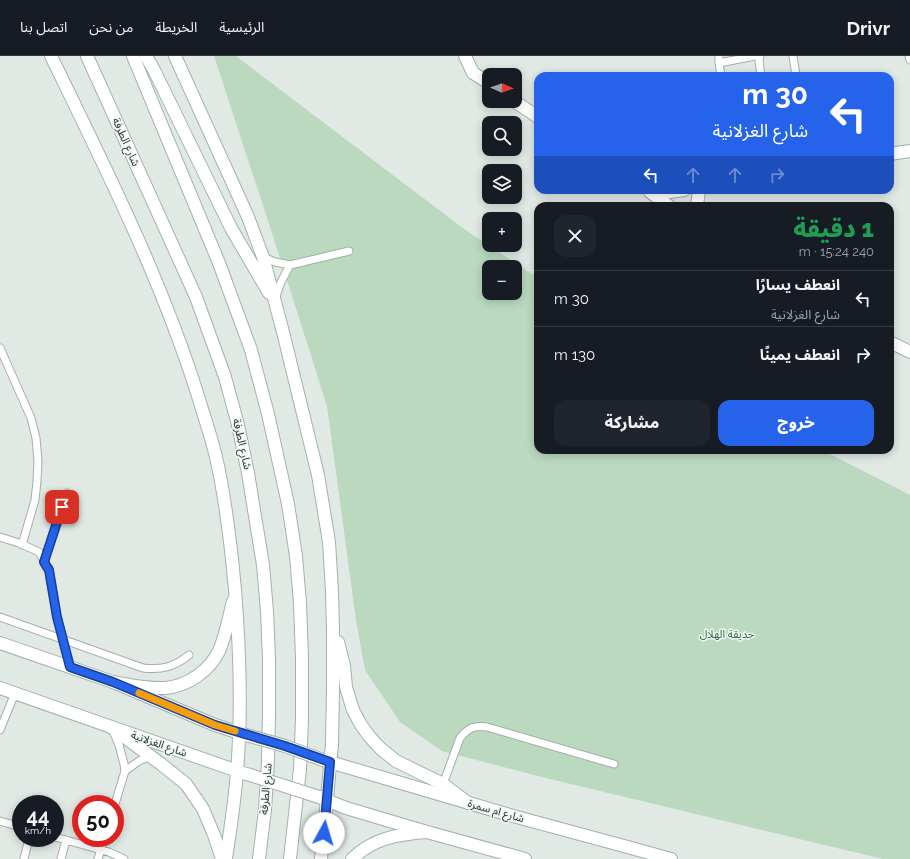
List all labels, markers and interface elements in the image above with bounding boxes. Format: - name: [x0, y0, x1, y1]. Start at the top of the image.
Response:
- text: Drivr: [846, 17, 890, 39]
- text: اتصل بنا: [20, 19, 67, 35]
- text: من نحن: [89, 19, 133, 35]
- text: الخريطة: [155, 19, 197, 35]
- text: الرئيسية: [219, 19, 264, 35]
- north arrow: [482, 68, 522, 108]
- map controls: [482, 68, 522, 300]
- text: 30 m: [742, 78, 808, 111]
- icon: left: [822, 88, 874, 140]
- street label: شارع الطرفة: [109, 116, 143, 169]
- button: search: [482, 116, 522, 156]
- text: شارع الغزلانية: [713, 120, 808, 141]
- button: layers: [482, 164, 522, 204]
- icon: left: [640, 164, 662, 186]
- icon: ahead: [682, 164, 704, 186]
- icon: ahead: [724, 164, 746, 186]
- icon: right: [766, 164, 788, 186]
- button: +: [482, 212, 522, 252]
- text: 1 دقيقة: [793, 214, 874, 243]
- button: close: [554, 215, 596, 257]
- text: 240 m · 15:24: [799, 244, 874, 259]
- button: −: [482, 260, 522, 300]
- text: انعطف يسارًا: [756, 276, 840, 294]
- icon: left: [852, 288, 874, 310]
- text: 30 m: [554, 290, 589, 308]
- text: شارع الغزلانية: [771, 307, 840, 322]
- icon: right: [852, 344, 874, 366]
- text: 130 m: [554, 346, 595, 364]
- text: انعطف يمينًا: [760, 346, 840, 364]
- button: مشاركة: [554, 400, 710, 446]
- button: خروج: [718, 400, 874, 446]
- street label: شارع الطرفة: [229, 417, 254, 471]
- pin: [45, 490, 79, 524]
- icon: arrive: [51, 496, 73, 518]
- park label: حديقة الهلال: [700, 628, 755, 641]
- street label: شارع الغزلانية: [129, 728, 189, 761]
- street label: شارع الطرفة: [257, 762, 276, 815]
- speed limit sign: 50: [72, 795, 124, 847]
- street label: شارع ام سمرة: [466, 797, 526, 826]
- text: 44: [27, 804, 49, 828]
- position arrow: [303, 812, 345, 854]
- text: km/h: [25, 825, 51, 836]

